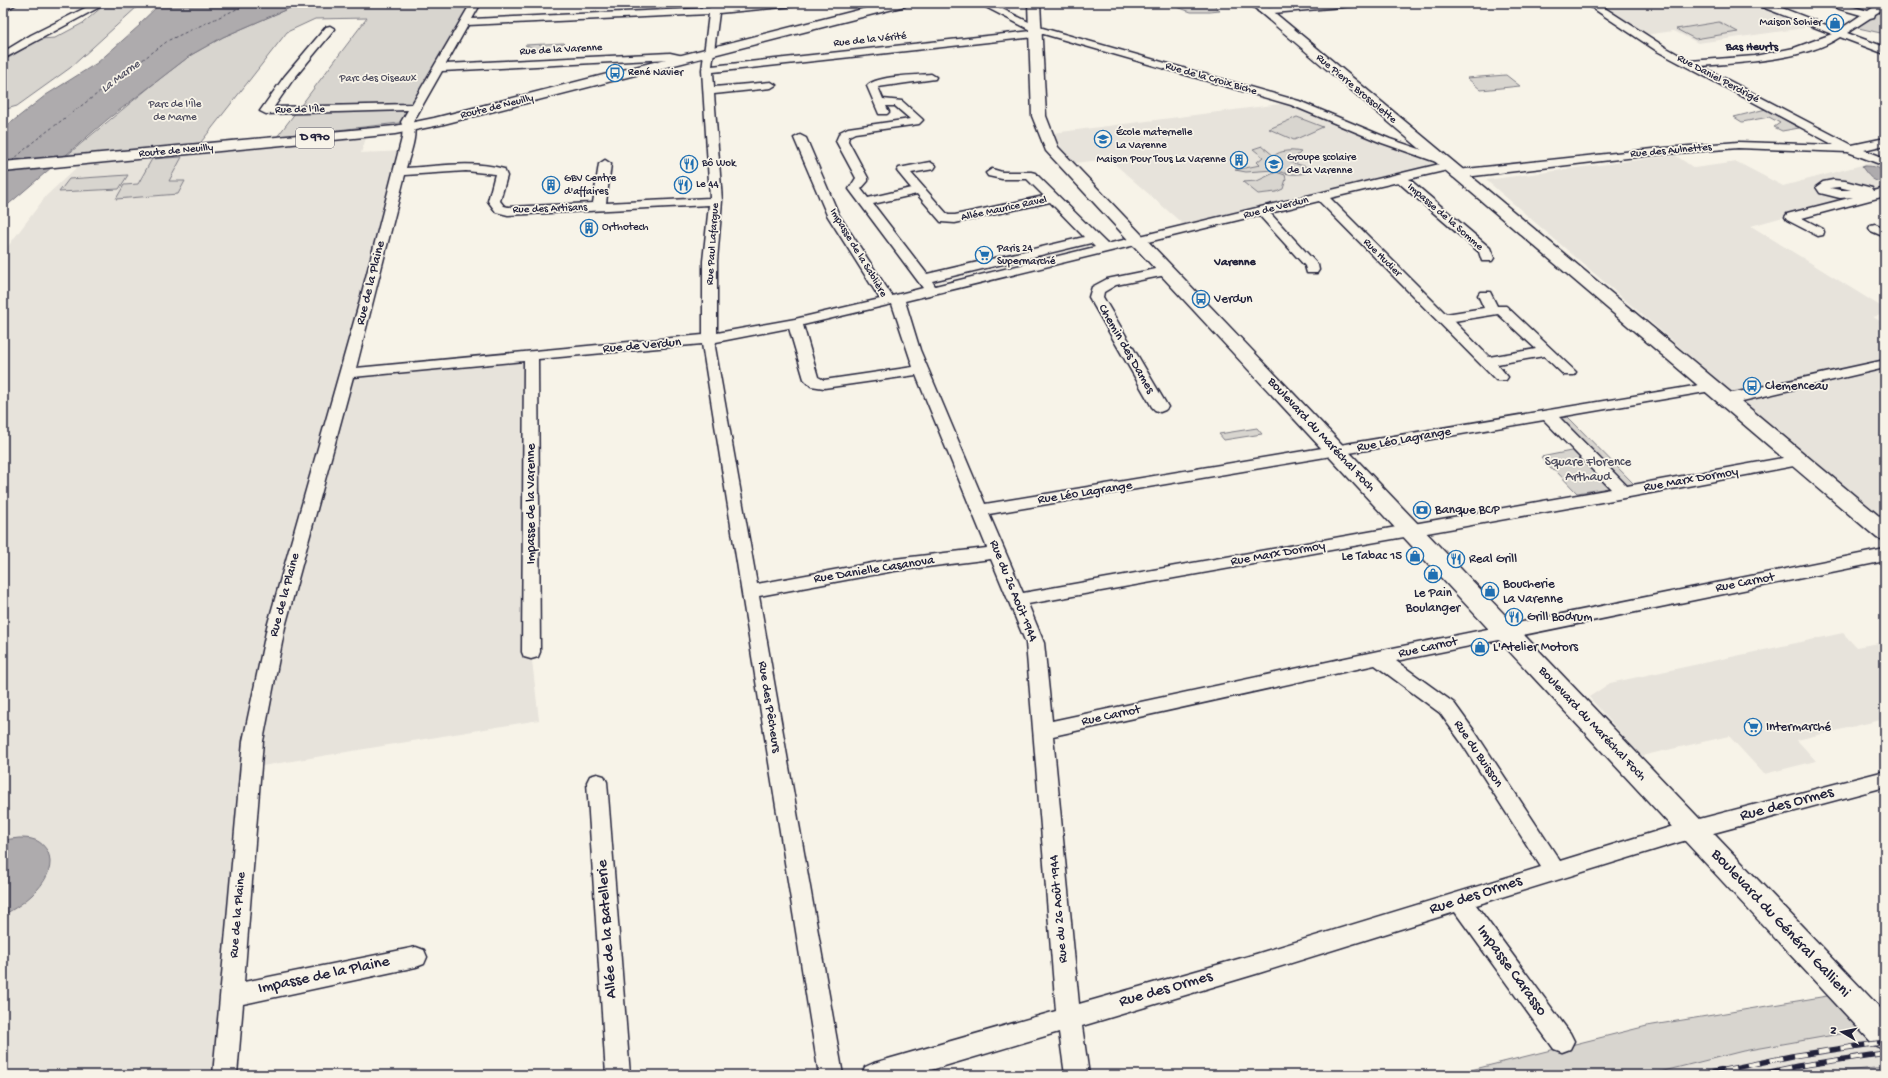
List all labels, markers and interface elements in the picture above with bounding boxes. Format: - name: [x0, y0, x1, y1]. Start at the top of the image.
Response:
- shop icon: Maison Sohier: [1825, 13, 1845, 33]
- place label: Maison Sohier: [1760, 17, 1823, 29]
- street label: Rue de la Vérité: [833, 30, 907, 50]
- district label: Bas Heurts: [1725, 41, 1779, 55]
- street label: Rue de la Varenne: [519, 42, 603, 58]
- street label: Rue Pierre Brossolette: [1313, 52, 1399, 126]
- street label: Rue Daniel Perdrigé: [1675, 52, 1761, 106]
- water label: La Marne: [99, 57, 144, 96]
- street label: Rue de la Croix Biche: [1164, 60, 1258, 98]
- bus stop icon: René Navier: [605, 63, 625, 83]
- place label: René Navier: [628, 67, 684, 79]
- park label: Parc des Oiseaux: [339, 73, 417, 85]
- street label: Route de Neuilly: [459, 92, 535, 122]
- park label: Parc de l'Île de Marne: [147, 98, 202, 124]
- street label: Rue de l'Île: [275, 103, 325, 116]
- place label: École maternelle La Varenne: [1116, 126, 1193, 152]
- road number: D 970: [296, 128, 334, 148]
- school or university icon: École maternelle La Varenne: [1093, 129, 1113, 149]
- street label: Rue des Aulnettes: [1630, 141, 1713, 161]
- street label: Route de Neuilly: [138, 142, 214, 160]
- building icon: Maison Pour Tous La Varenne: [1229, 150, 1249, 170]
- place label: Groupe scolaire de La Varenne: [1287, 152, 1357, 177]
- restaurant icon: Bô Wok: [679, 154, 699, 174]
- place label: Maison Pour Tous La Varenne: [1096, 154, 1226, 166]
- school or university icon: Groupe scolaire de La Varenne: [1264, 154, 1284, 174]
- place label: Bô Wok: [701, 158, 737, 170]
- place label: GBV Centre d'affaires: [564, 173, 617, 198]
- building icon: GBV Centre d'affaires: [541, 175, 561, 195]
- restaurant icon: Le 44: [673, 175, 693, 195]
- place label: Le 44: [696, 179, 720, 191]
- street label: Impasse de la Somme: [1405, 181, 1486, 253]
- street label: Allée Maurice Ravel: [960, 194, 1049, 224]
- street label: Rue de Verdun: [1242, 194, 1310, 222]
- street label: Rue des Artisans: [512, 202, 588, 216]
- street label: Rue Paul Lafargue: [703, 202, 722, 285]
- street label: Impasse de la Sablière: [827, 206, 889, 300]
- building icon: Orthotech: [579, 218, 599, 238]
- place label: Orthotech: [602, 222, 649, 234]
- street label: Rue Hudier: [1360, 236, 1404, 280]
- street label: Rue de la Plaine: [353, 239, 389, 327]
- place label: Paris 24 Supermarché: [996, 243, 1056, 268]
- supermarket icon: Paris 24 Supermarché: [974, 245, 994, 265]
- district label: Varenne: [1213, 256, 1256, 270]
- bus stop icon: Verdun: [1191, 289, 1211, 309]
- place label: Verdun: [1213, 292, 1253, 307]
- street label: Chemin des Dames: [1094, 302, 1158, 397]
- street label: Rue de Verdun: [602, 335, 683, 357]
- street label: Boulevard du Maréchal Foch: [1263, 374, 1378, 495]
- bus stop icon: Clemenceau: [1742, 376, 1762, 396]
- place label: Clemenceau: [1765, 379, 1828, 394]
- street label: Rue Léo Lagrange: [1356, 424, 1453, 456]
- street label: Impasse de la Varenne: [524, 443, 539, 564]
- park label: Square Florence Arthaud: [1545, 455, 1631, 485]
- street label: Rue Marx Dormoy: [1643, 464, 1740, 496]
- street label: Rue Léo Lagrange: [1037, 478, 1134, 508]
- bank icon: Banque BCP: [1412, 500, 1432, 520]
- place label: Banque BCP: [1434, 503, 1500, 518]
- street label: Rue du 26 Août 1944: [986, 538, 1040, 644]
- street label: Rue Marx Dormoy: [1230, 538, 1327, 570]
- shop icon: Le Tabac 15: [1405, 546, 1425, 566]
- place label: Le Tabac 15: [1342, 549, 1402, 564]
- restaurant icon: Real Grill: [1446, 549, 1466, 569]
- street label: Rue de la Plaine: [267, 551, 303, 639]
- place label: Real Grill: [1469, 552, 1517, 567]
- street label: Rue Danielle Casanova: [813, 553, 936, 587]
- shop icon: Le Pain Boulanger: [1423, 564, 1443, 584]
- street label: Rue Carnot: [1714, 570, 1777, 596]
- place label: Boucherie La Varenne: [1502, 577, 1563, 607]
- shop icon: Boucherie La Varenne: [1480, 581, 1500, 601]
- place label: Le Pain Boulanger: [1405, 586, 1462, 616]
- restaurant icon: Grill Bodrum: [1504, 607, 1524, 627]
- place label: Grill Bodrum: [1527, 610, 1592, 625]
- street label: Rue Carnot: [1397, 634, 1460, 662]
- shop icon: L'Atelier Motors: [1470, 637, 1490, 657]
- place label: L'Atelier Motors: [1493, 640, 1579, 655]
- street label: Rue des Pêcheurs: [754, 660, 784, 755]
- street label: Boulevard du Maréchal Foch: [1534, 663, 1649, 784]
- street label: Rue Carnot: [1080, 702, 1143, 730]
- supermarket icon: Intermarché: [1743, 717, 1763, 737]
- street label: Rue du Buisson: [1450, 718, 1506, 791]
- place label: Intermarché: [1766, 720, 1831, 735]
- street label: Rue des Ormes: [1738, 783, 1837, 827]
- street label: Boulevard du Général Gallieni: [1705, 845, 1854, 1002]
- street label: Rue du 26 Août 1944: [1047, 854, 1071, 964]
- street label: Allée de la Batellerie: [594, 858, 622, 999]
- street label: Rue de la Plaine: [227, 871, 249, 959]
- street label: Rue des Ormes: [1427, 872, 1526, 920]
- street label: Impasse Carasso: [1472, 922, 1550, 1020]
- street label: Impasse de la Plaine: [257, 953, 392, 999]
- street label: Rue des Ormes: [1117, 967, 1216, 1012]
- north arrow: [1822, 1012, 1862, 1052]
- text: N: [1828, 1026, 1841, 1035]

